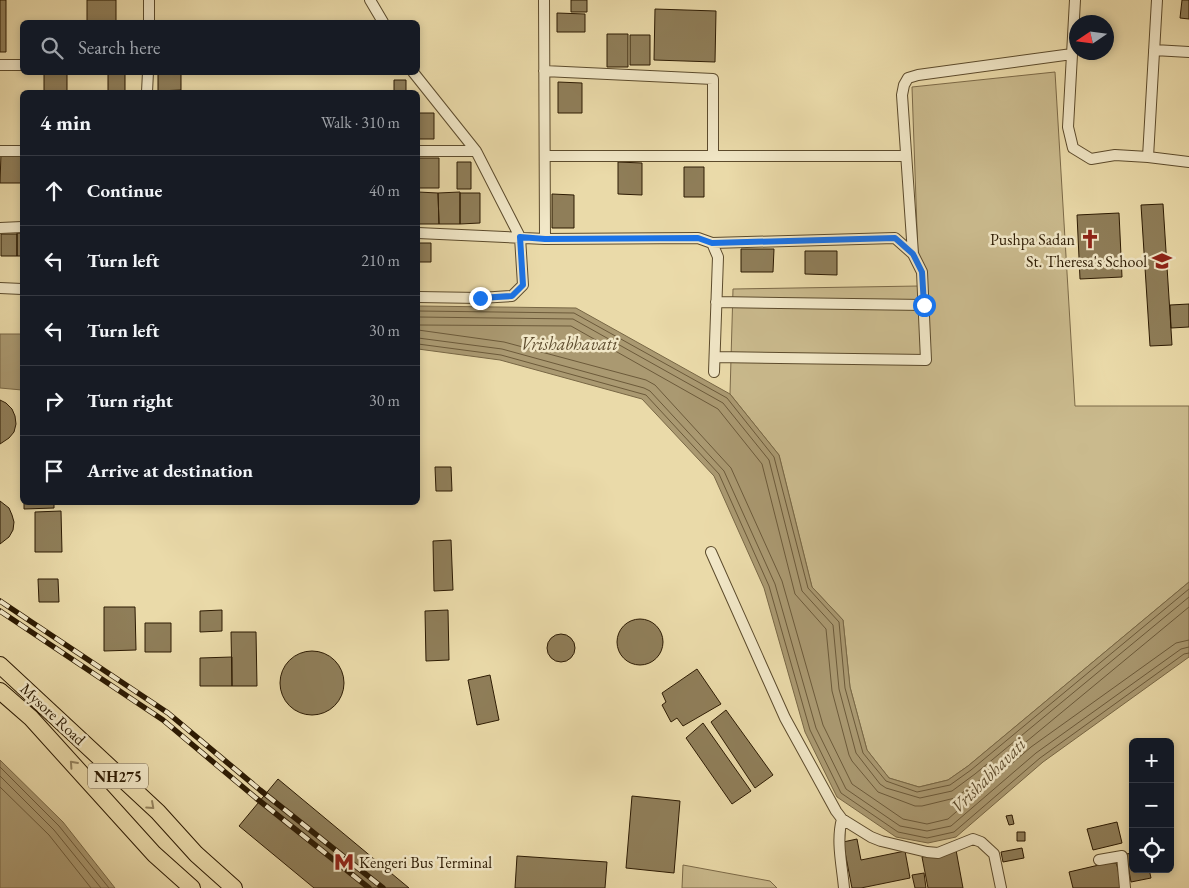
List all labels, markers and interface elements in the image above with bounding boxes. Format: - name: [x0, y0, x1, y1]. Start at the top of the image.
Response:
- north arrow: [1069, 15, 1114, 60]
- search box: [20, 20, 420, 75]
- icon: search: [38, 34, 66, 62]
- text: Search here: [78, 35, 160, 60]
- text: 4 min: [40, 109, 91, 136]
- text: Walk · 310 m: [321, 112, 400, 133]
- icon: ahead: [40, 177, 68, 205]
- text: Continue: [87, 178, 162, 203]
- text: 40 m: [369, 180, 400, 201]
- church icon: Pushpa Sadan: [1079, 228, 1101, 250]
- place label: Pushpa Sadan: [990, 229, 1076, 250]
- icon: left: [40, 247, 68, 275]
- text: Turn left: [87, 248, 159, 273]
- text: 210 m: [361, 250, 400, 271]
- school or university icon: St. Theresa's School: [1151, 250, 1173, 272]
- place label: St. Theresa's School: [1026, 251, 1147, 272]
- route end: [469, 287, 492, 310]
- route start: [913, 294, 936, 317]
- icon: left: [40, 317, 68, 345]
- text: Turn left: [87, 318, 159, 343]
- text: 30 m: [369, 320, 400, 341]
- water label: Vrishabhavati: [521, 332, 618, 355]
- icon: right: [40, 387, 68, 415]
- text: Turn right: [87, 388, 173, 413]
- text: 30 m: [369, 390, 400, 411]
- icon: arrive: [40, 457, 68, 485]
- text: Arrive at destination: [87, 458, 253, 483]
- street label: Mysore Road: [16, 678, 91, 750]
- water label: Vrishabhavati: [946, 732, 1031, 817]
- map controls: [1129, 738, 1174, 873]
- button: +: [1129, 738, 1174, 783]
- one-way arrow: [70, 761, 79, 770]
- road number: NH275: [88, 764, 148, 788]
- button: −: [1129, 783, 1174, 828]
- one-way arrow: [145, 800, 154, 809]
- button: locate: [1129, 828, 1174, 873]
- metro station icon: Kengeri Bus Terminal: [333, 851, 355, 873]
- place label: Kengeri Bus Terminal: [359, 852, 492, 873]

